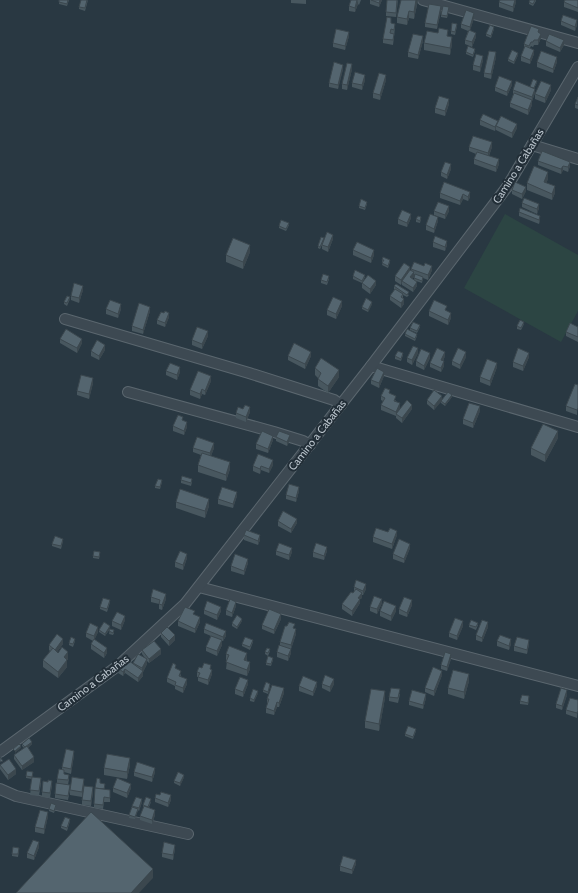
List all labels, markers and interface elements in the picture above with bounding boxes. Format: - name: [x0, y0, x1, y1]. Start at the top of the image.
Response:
- street label: Camino a Cabañas: [489, 125, 547, 206]
- street label: Camino a Cabañas: [285, 396, 349, 473]
- street label: Camino a Cabañas: [54, 651, 132, 714]

